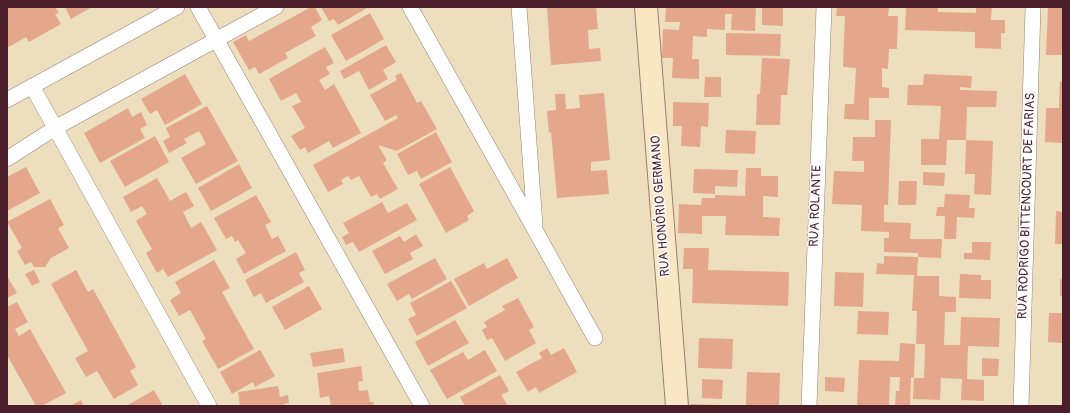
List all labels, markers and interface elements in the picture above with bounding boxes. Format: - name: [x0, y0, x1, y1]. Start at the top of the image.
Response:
- street label: RUA RODRIGO BITTENCOURT DE FARIAS: [1015, 92, 1039, 320]
- street label: RUA HONÓRIO GERMANO: [648, 135, 674, 277]
- street label: RUA ROLANTE: [807, 165, 825, 247]

